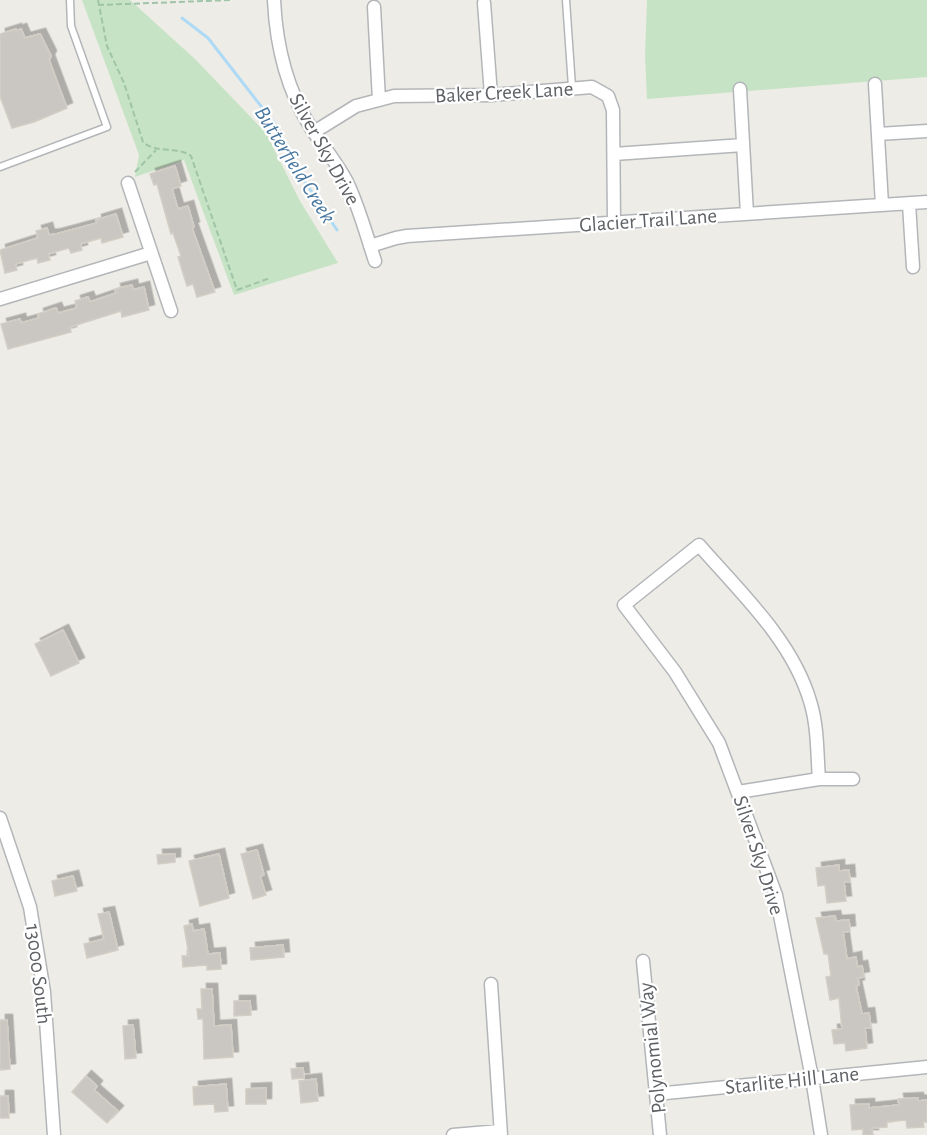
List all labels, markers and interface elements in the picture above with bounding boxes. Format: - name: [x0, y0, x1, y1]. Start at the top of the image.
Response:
- street label: Baker Creek Lane: [434, 78, 574, 107]
- street label: Silver Sky Drive: [285, 90, 364, 209]
- water label: Butterfield Creek: [250, 102, 340, 227]
- street label: Glacier Trail Lane: [578, 205, 718, 236]
- street label: Silver Sky Drive: [729, 793, 788, 917]
- street label: 13000 South: [22, 923, 55, 1025]
- street label: Polynomial Way: [635, 981, 670, 1115]
- street label: Starlite Hill Lane: [724, 1063, 860, 1098]

